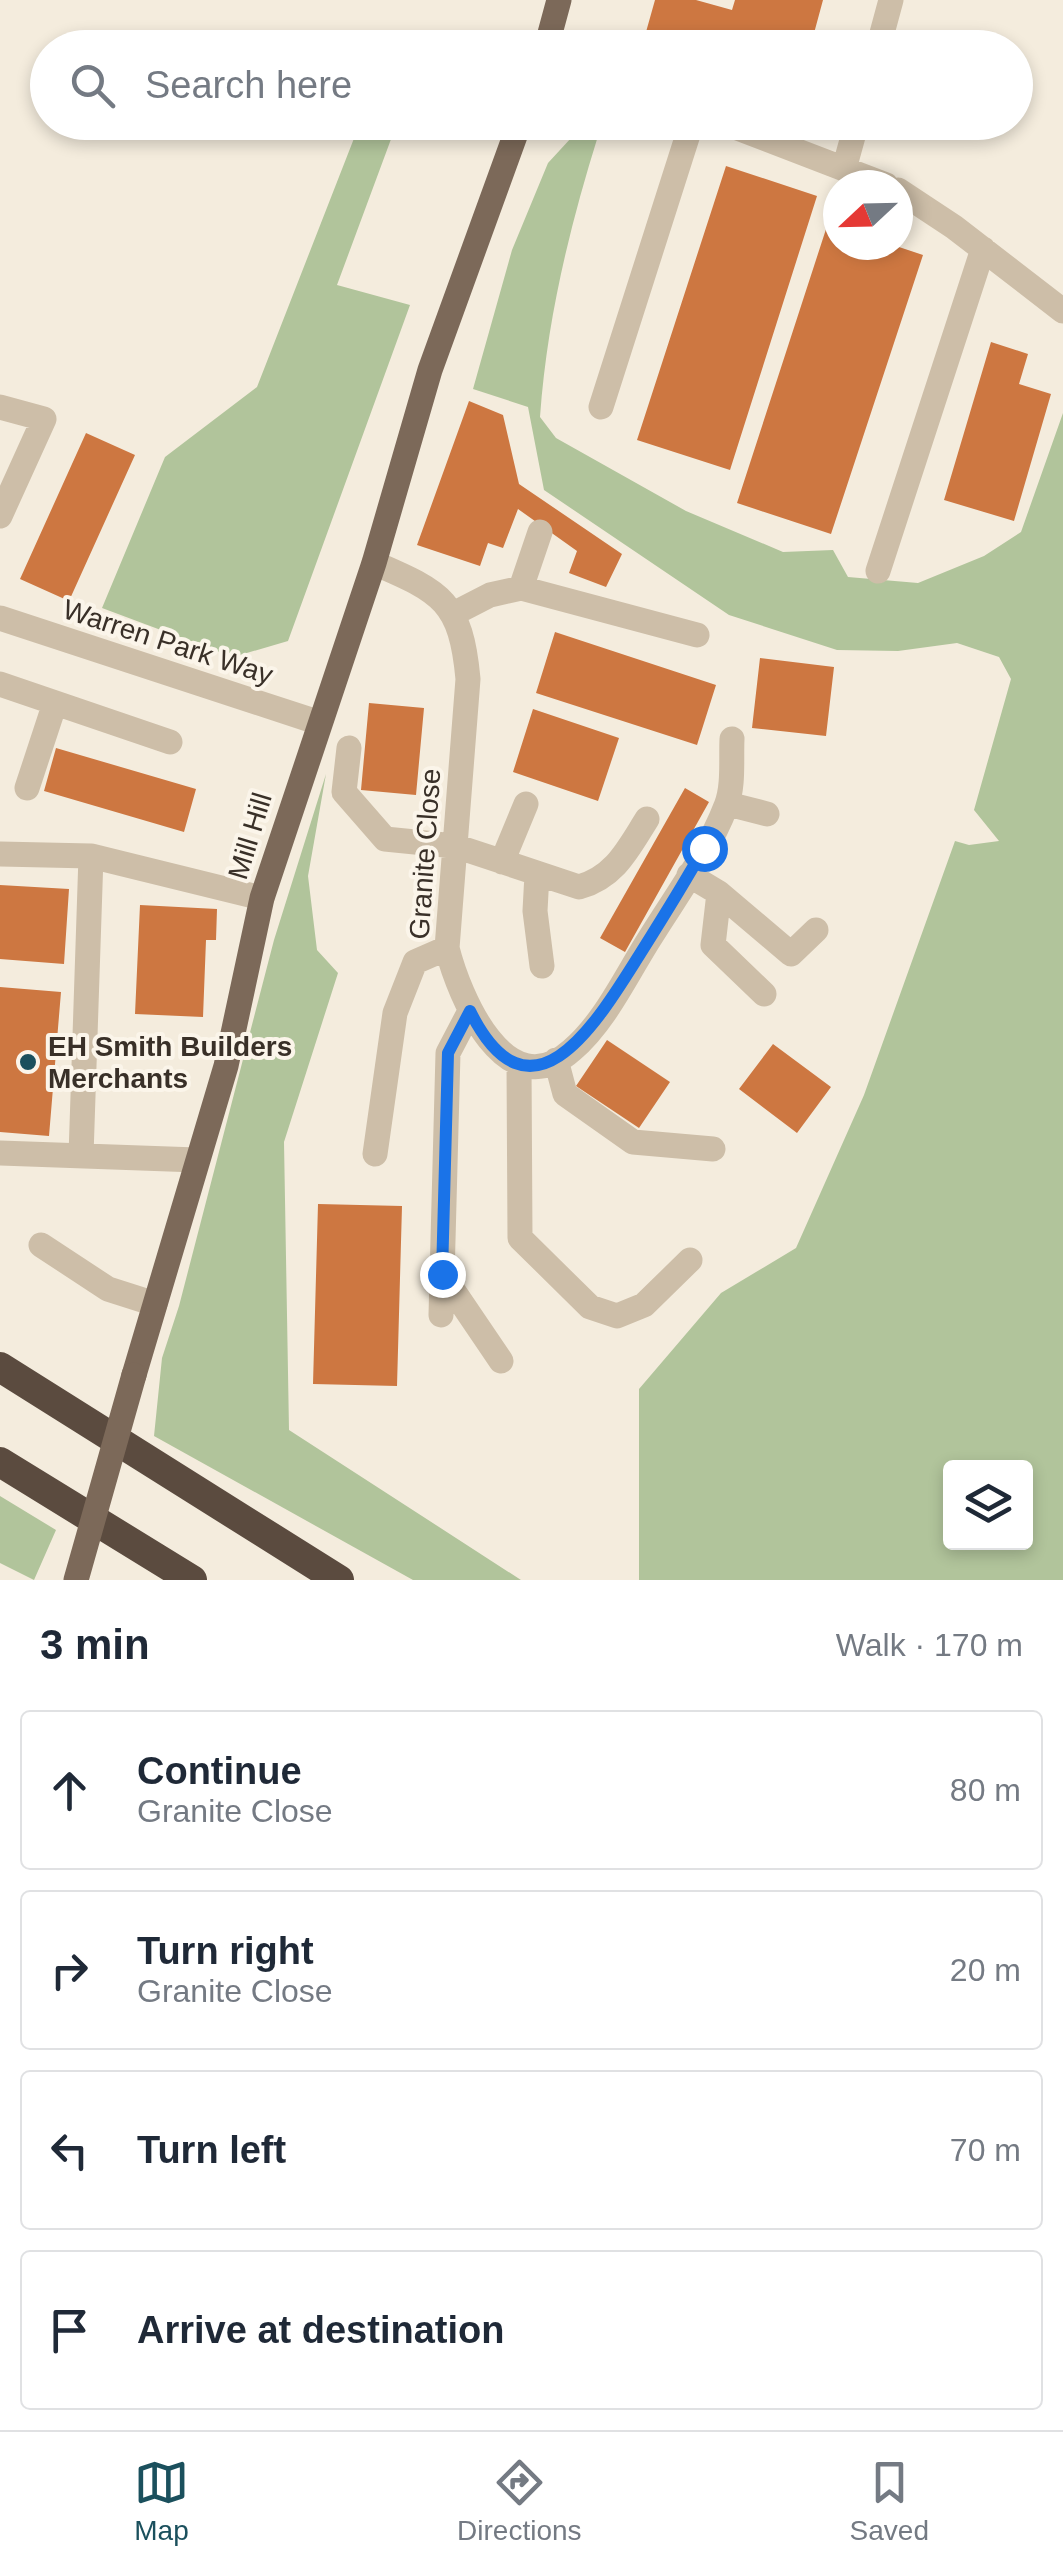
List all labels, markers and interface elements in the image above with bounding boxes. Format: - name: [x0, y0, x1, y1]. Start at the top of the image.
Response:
- search box: [30, 30, 1033, 140]
- icon: search: [65, 58, 120, 113]
- text: Search here: [145, 64, 352, 106]
- north arrow: [823, 170, 913, 260]
- street label: Warren Park Way: [59, 593, 277, 691]
- street label: Granite Close: [404, 768, 446, 940]
- street label: Mill Hill: [222, 789, 278, 883]
- route start: [682, 826, 728, 872]
- place label: EH Smith Builders Merchants: [48, 1031, 292, 1094]
- marker: EH Smith Builders Merchants: [17, 1051, 39, 1073]
- route end: [420, 1252, 466, 1298]
- map controls: [943, 1460, 1033, 1550]
- button: layers: [943, 1460, 1033, 1550]
- text: 3 min: [40, 1621, 150, 1668]
- text: Walk · 170 m: [836, 1627, 1023, 1663]
- text: Continue: [137, 1750, 302, 1792]
- icon: ahead: [42, 1763, 97, 1818]
- text: 80 m: [950, 1772, 1021, 1808]
- text: Granite Close: [137, 1793, 333, 1829]
- text: Turn right: [137, 1930, 314, 1972]
- icon: right: [42, 1943, 97, 1998]
- text: 20 m: [950, 1952, 1021, 1988]
- text: Granite Close: [137, 1973, 333, 2009]
- icon: left: [42, 2123, 97, 2178]
- text: Turn left: [137, 2129, 286, 2171]
- text: 70 m: [950, 2132, 1021, 2168]
- icon: arrive: [42, 2303, 97, 2358]
- text: Arrive at destination: [137, 2309, 504, 2351]
- tab: Map: [134, 2455, 189, 2547]
- tab: Directions: [457, 2455, 582, 2547]
- tab: Saved: [850, 2455, 929, 2547]

